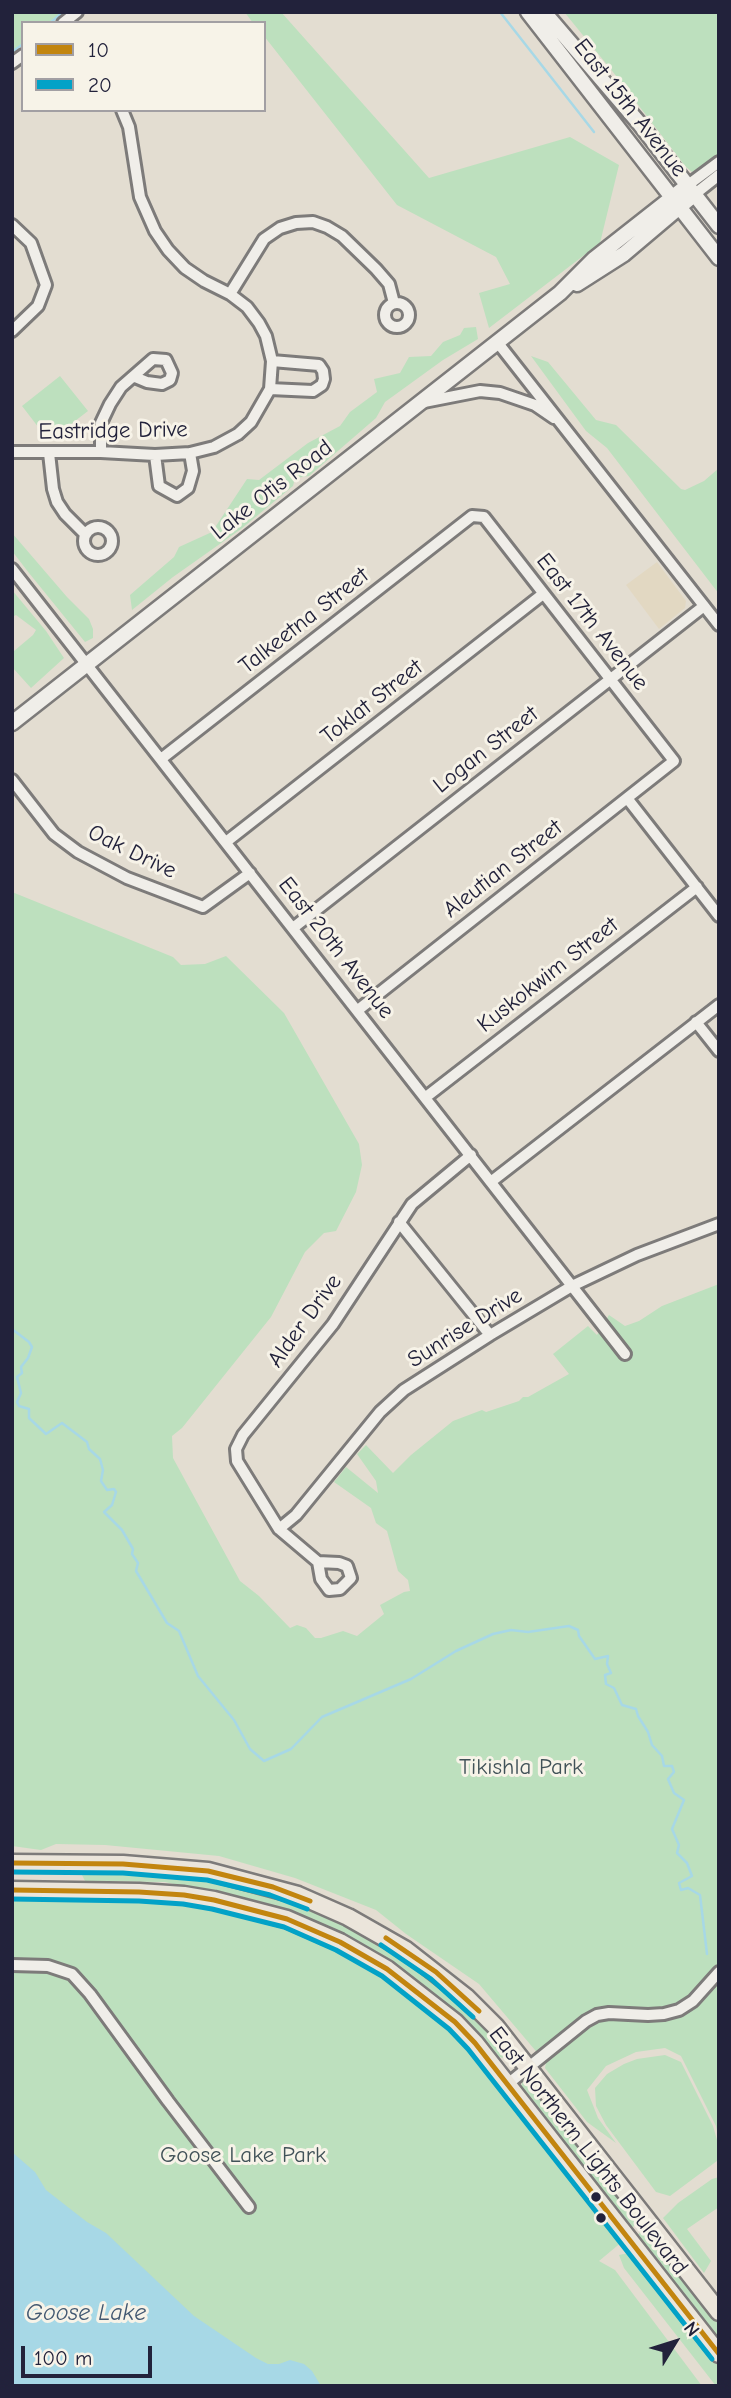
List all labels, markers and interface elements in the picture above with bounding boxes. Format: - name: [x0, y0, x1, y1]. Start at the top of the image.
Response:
- legend: [21, 21, 266, 112]
- street label: East 15th Avenue: [567, 33, 693, 183]
- text: 10: [88, 38, 109, 62]
- text: 20: [88, 73, 112, 97]
- street label: Eastridge Drive: [38, 416, 188, 446]
- street label: Lake Otis Road: [206, 434, 338, 546]
- street label: East 17th Avenue: [530, 548, 654, 696]
- street label: Talkeetna Street: [234, 562, 374, 680]
- street label: Toklat Street: [315, 654, 429, 750]
- street label: Logan Street: [428, 701, 544, 799]
- street label: Aleutian Street: [438, 814, 568, 924]
- street label: Oak Drive: [83, 819, 181, 885]
- street label: East 20th Avenue: [272, 872, 400, 1024]
- street label: Kuskokwim Street: [472, 911, 624, 1039]
- street label: Alder Drive: [262, 1269, 348, 1373]
- street label: Sunrise Drive: [403, 1282, 527, 1374]
- park label: Tikishla Park: [459, 1753, 583, 1781]
- street label: East Northern Lights Boulevard: [482, 2021, 694, 2281]
- park label: Goose Lake Park: [160, 2141, 326, 2169]
- unlabelled marker: [589, 2190, 603, 2204]
- unlabelled marker: [594, 2211, 608, 2225]
- water label: Goose Lake: [26, 2299, 146, 2327]
- north arrow: [640, 2307, 710, 2377]
- text: N: [679, 2317, 704, 2341]
- scale bar: [24, 2332, 156, 2376]
- text: 100 m: [34, 2346, 92, 2370]

